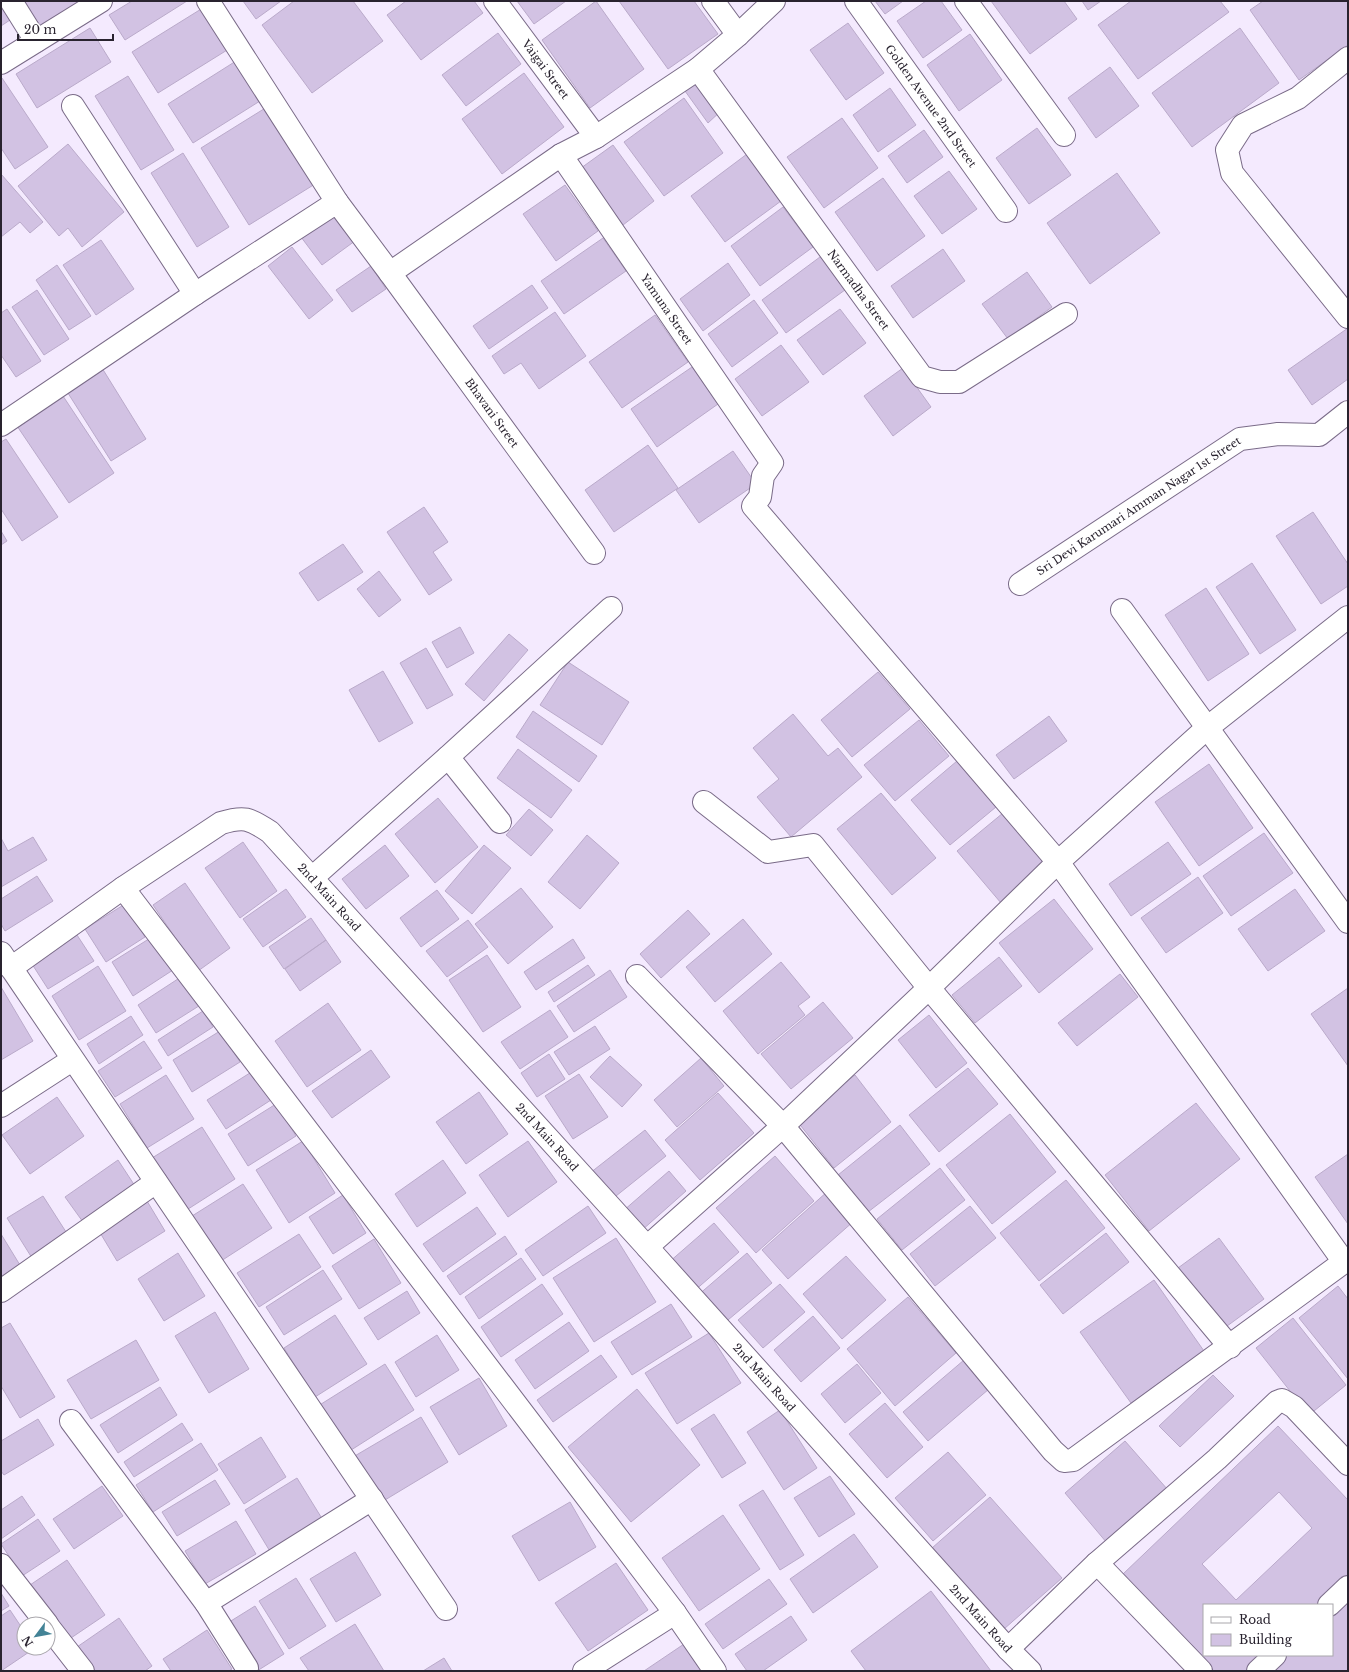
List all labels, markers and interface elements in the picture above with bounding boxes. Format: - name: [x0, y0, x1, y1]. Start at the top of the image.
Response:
- scale bar: [18, 16, 113, 42]
- text: 20 m: [24, 22, 56, 37]
- street label: Vaigai Street: [519, 36, 573, 102]
- street label: Golden Avenue 2nd Street: [882, 42, 980, 171]
- street label: Narmadha Street: [825, 247, 893, 333]
- street label: Yamuna Street: [637, 271, 696, 348]
- street label: Bhavani Street: [462, 376, 522, 451]
- street label: Sri Devi Karumari Amman Nagar 1st Street: [1034, 433, 1244, 578]
- street label: 2nd Main Road: [295, 860, 364, 935]
- street label: 2nd Main Road: [513, 1100, 582, 1174]
- street label: 2nd Main Road: [730, 1341, 799, 1415]
- street label: 2nd Main Road: [946, 1582, 1015, 1656]
- legend: [1203, 1604, 1333, 1656]
- text: Road: [1239, 1612, 1271, 1627]
- north arrow: [16, 1616, 56, 1656]
- text: Building: [1239, 1632, 1293, 1647]
- text: N: [18, 1633, 36, 1649]

